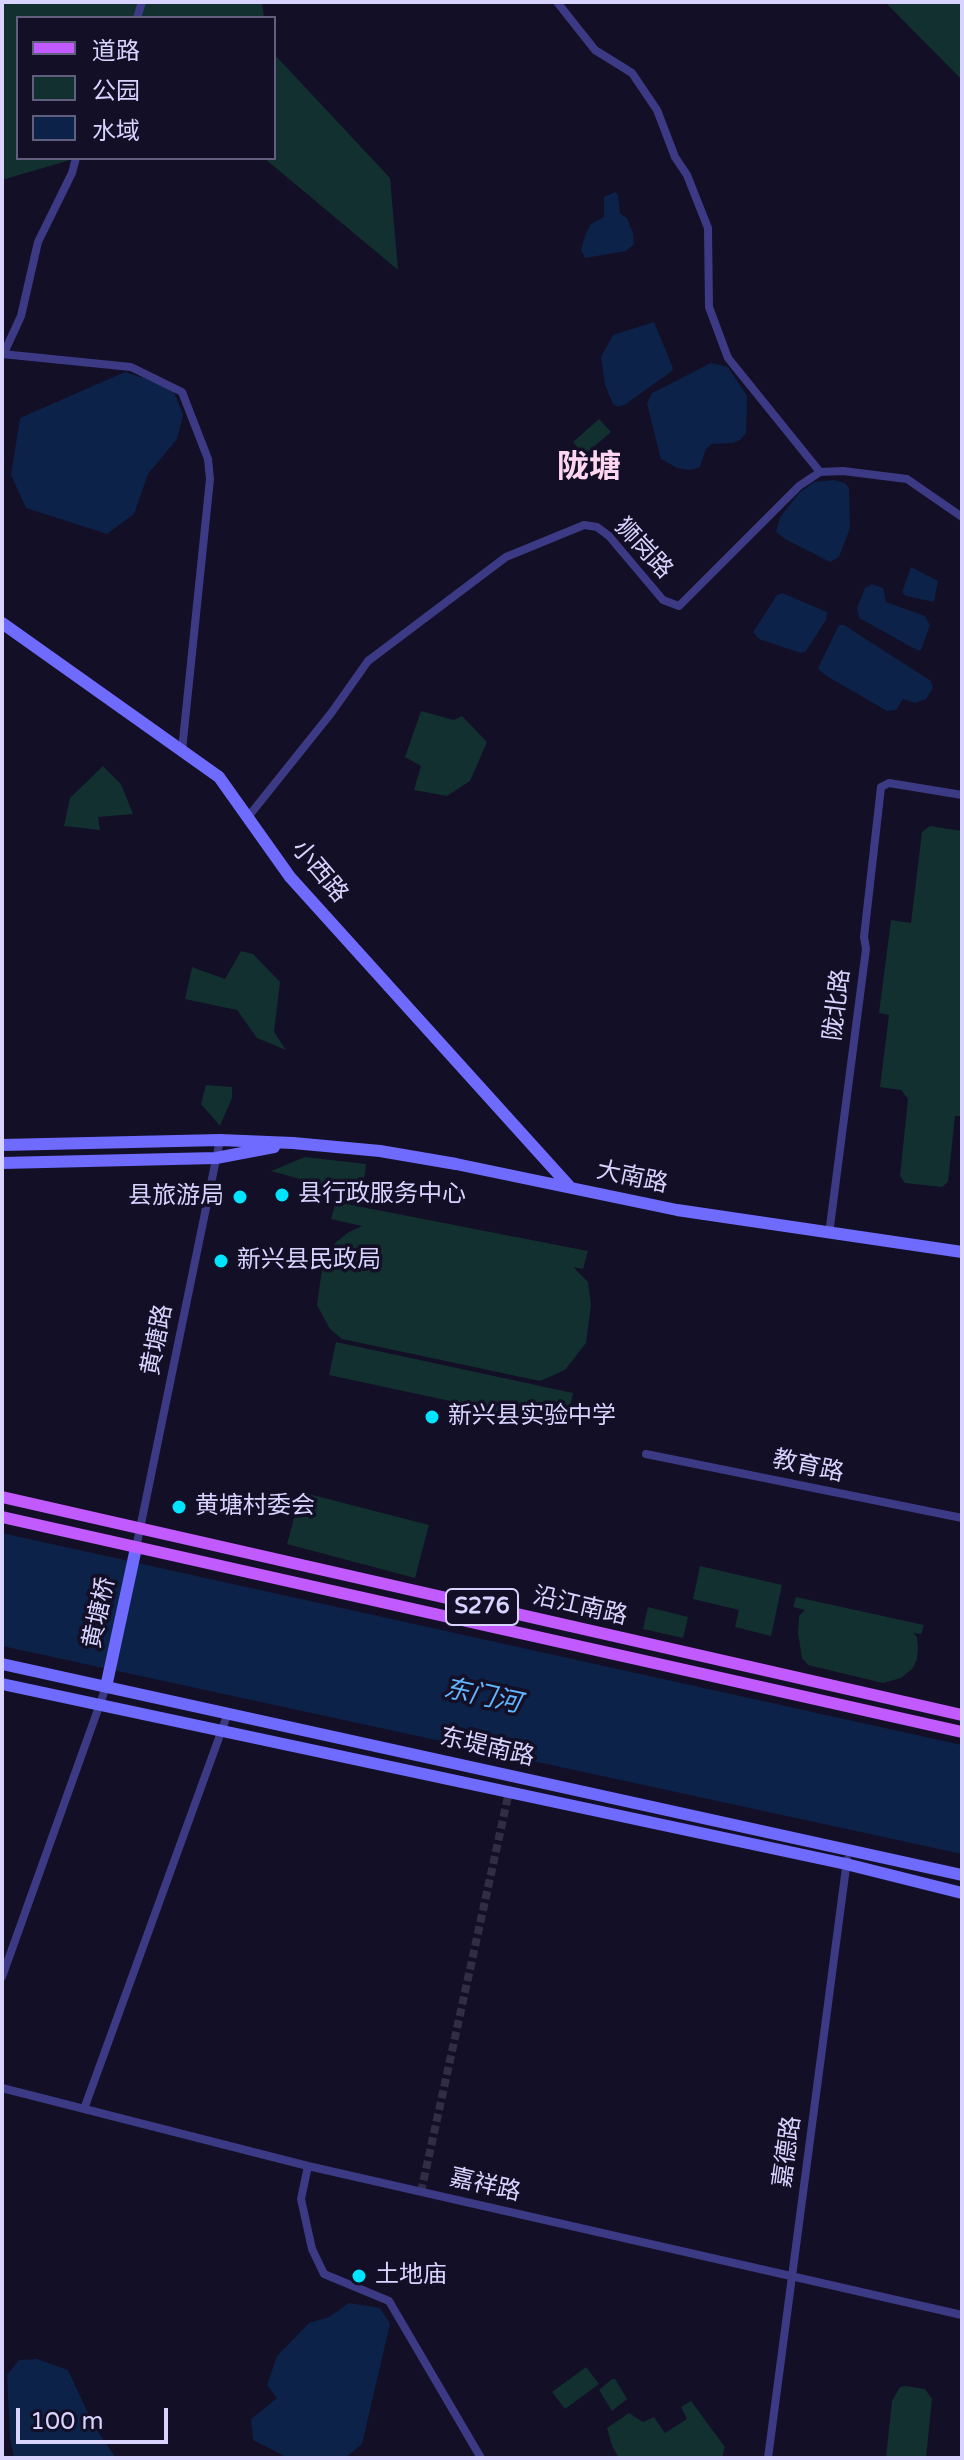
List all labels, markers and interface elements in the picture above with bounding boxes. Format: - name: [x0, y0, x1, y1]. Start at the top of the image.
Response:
- legend: [16, 16, 276, 160]
- text: 道路: [92, 37, 140, 66]
- text: 公园: [92, 77, 140, 106]
- text: 水域: [92, 117, 140, 146]
- district label: 陇塘: [557, 450, 621, 488]
- street label: 狮岗路: [608, 513, 678, 585]
- street label: 小西路: [285, 835, 353, 909]
- street label: 陇北路: [819, 968, 857, 1042]
- street label: 大南路: [594, 1156, 670, 1200]
- place label: 县行政服务中心: [298, 1181, 466, 1209]
- place label: 县旅游局: [128, 1183, 224, 1211]
- marker: 县行政服务中心: [273, 1186, 291, 1204]
- marker: 县旅游局: [231, 1188, 249, 1206]
- place label: 新兴县民政局: [237, 1247, 381, 1275]
- marker: 新兴县民政局: [212, 1252, 230, 1270]
- street label: 黄塘路: [137, 1302, 179, 1378]
- place label: 新兴县实验中学: [448, 1403, 616, 1431]
- marker: 新兴县实验中学: [423, 1408, 441, 1426]
- street label: 教育路: [770, 1445, 846, 1489]
- place label: 黄塘村委会: [195, 1493, 315, 1521]
- marker: 黄塘村委会: [170, 1498, 188, 1516]
- street label: 黄塘桥: [78, 1575, 122, 1651]
- street label: 沿江南路: [530, 1582, 630, 1632]
- road number: S276: [446, 1589, 518, 1625]
- water label: 东门河: [441, 1674, 523, 1720]
- street label: 东堤南路: [437, 1723, 537, 1773]
- street label: 嘉德路: [769, 2114, 807, 2190]
- street label: 嘉祥路: [447, 2164, 523, 2208]
- place label: 土地庙: [375, 2262, 447, 2290]
- marker: 土地庙: [350, 2267, 368, 2285]
- scale bar: [20, 2392, 172, 2442]
- text: 100 m: [30, 2407, 104, 2436]

